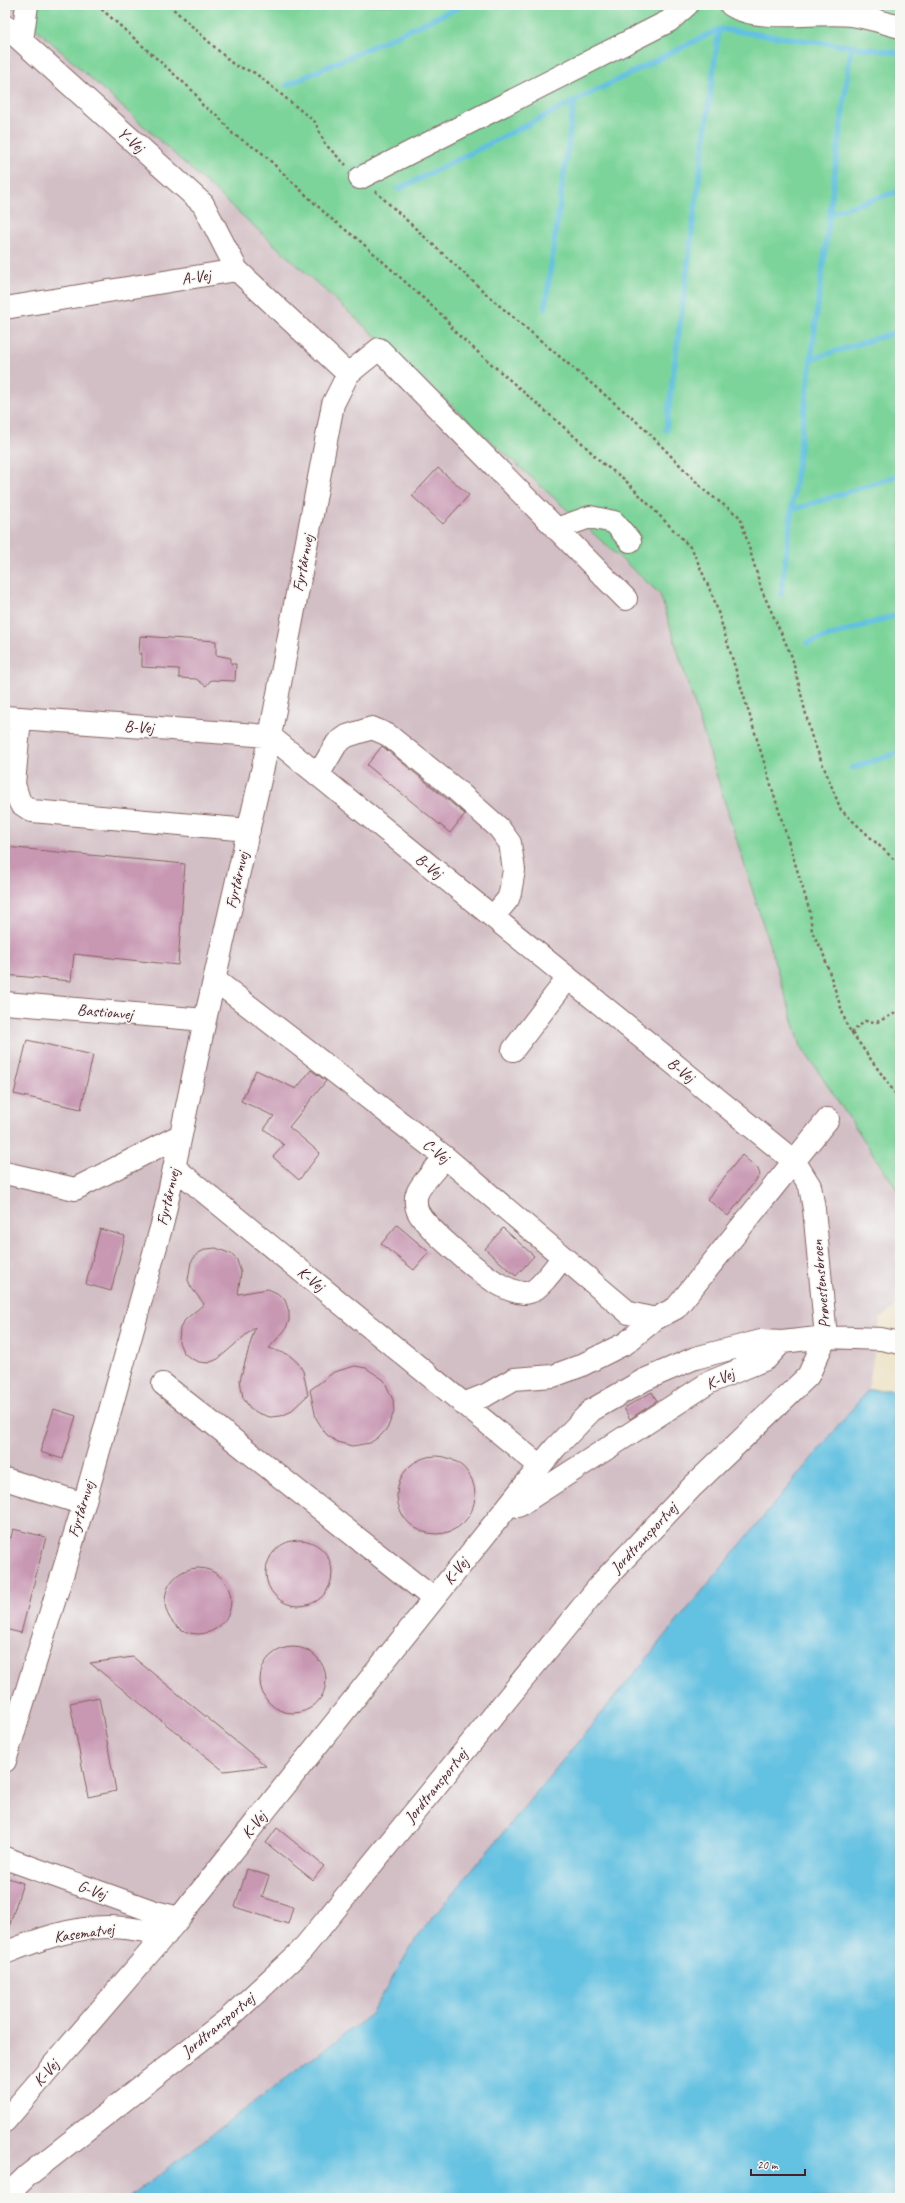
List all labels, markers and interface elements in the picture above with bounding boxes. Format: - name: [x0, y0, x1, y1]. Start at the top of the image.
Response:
- street label: Y-Vej: [113, 123, 150, 158]
- street label: A-Vej: [180, 265, 214, 289]
- street label: Fyrtårnvej: [288, 531, 319, 593]
- street label: B-Vej: [124, 716, 156, 738]
- street label: Fyrtårnvej: [221, 848, 254, 910]
- street label: B-Vej: [411, 849, 448, 884]
- street label: Bastionvej: [76, 1000, 136, 1025]
- street label: B-Vej: [663, 1053, 700, 1088]
- street label: C-Vej: [419, 1134, 455, 1169]
- street label: Fyrtårnvej: [152, 1165, 185, 1227]
- street label: Prøvestensbroen: [807, 1238, 835, 1329]
- street label: K-Vej: [293, 1262, 330, 1297]
- street label: K-Vej: [703, 1363, 739, 1394]
- street label: Fyrtårnvej: [63, 1477, 99, 1539]
- street label: Jordtransportvej: [606, 1497, 684, 1578]
- street label: K-Vej: [439, 1552, 474, 1589]
- street label: Jordtransportvej: [400, 1743, 474, 1828]
- street label: K-Vej: [237, 1806, 272, 1843]
- street label: G-Vej: [75, 1876, 111, 1905]
- street label: Kasematvej: [53, 1919, 118, 1947]
- street label: Jordtransportvej: [177, 1987, 261, 2062]
- street label: K-Vej: [29, 2054, 64, 2091]
- scale bar: [751, 2151, 805, 2177]
- text: 20 m: [757, 2157, 779, 2173]

